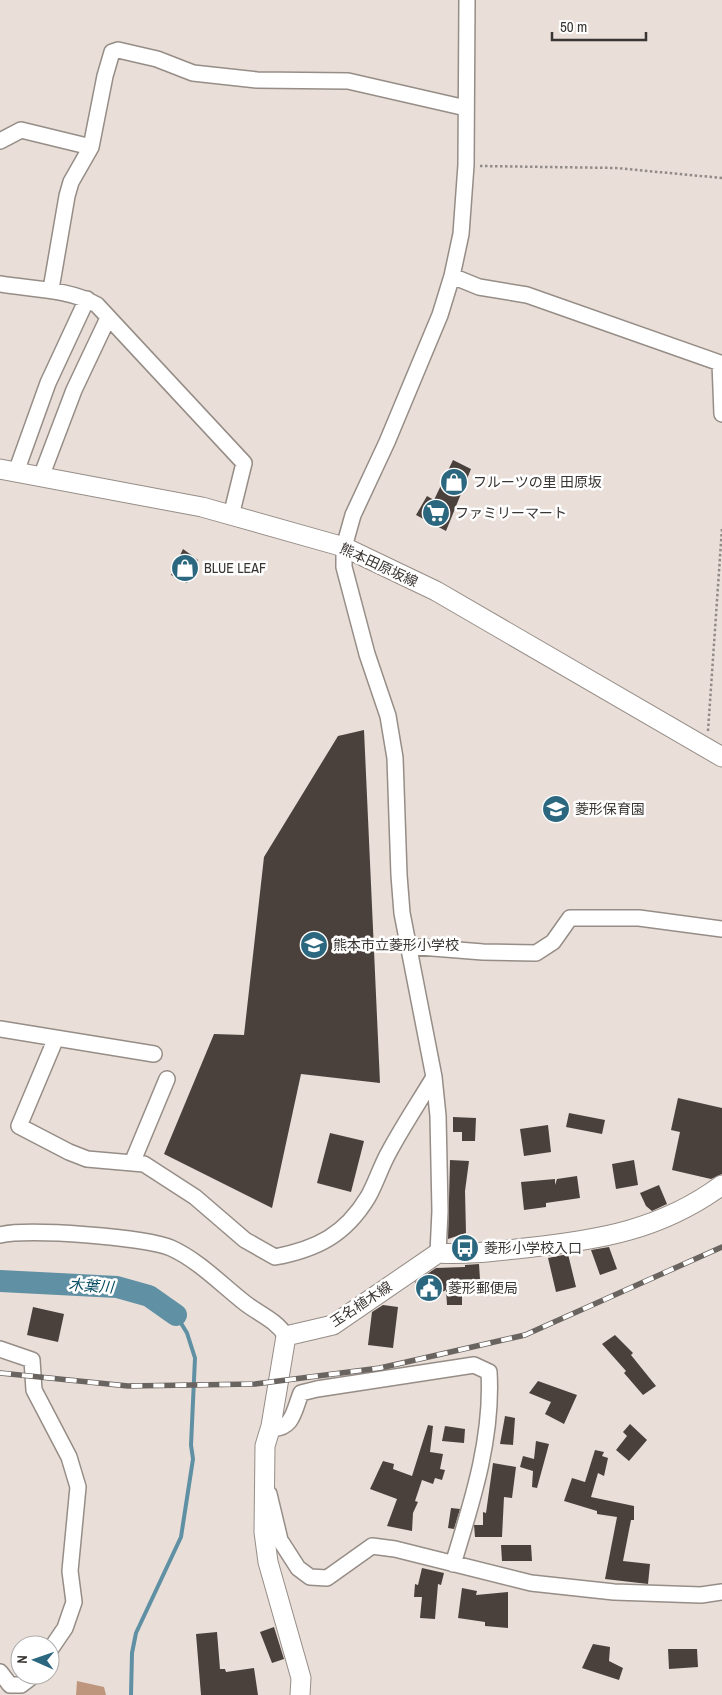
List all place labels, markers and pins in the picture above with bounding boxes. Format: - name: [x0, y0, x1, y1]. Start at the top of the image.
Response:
- shop icon: フルーツの里 田原坂: [439, 467, 469, 497]
- place label: フルーツの里 田原坂: [473, 473, 602, 491]
- supermarket icon: ファミリーマート: [421, 498, 451, 528]
- place label: ファミリーマート: [455, 504, 567, 522]
- shop icon: BLUE LEAF: [170, 553, 200, 583]
- place label: BLUE LEAF: [204, 559, 266, 577]
- school or university icon: 菱形保育園: [541, 794, 571, 824]
- place label: 菱形保育園: [575, 800, 645, 818]
- school or university icon: 熊本市立菱形小学校: [299, 930, 329, 960]
- place label: 熊本市立菱形小学校: [333, 936, 459, 954]
- bus stop icon: 菱形小学校入口: [450, 1233, 480, 1263]
- place label: 菱形小学校入口: [484, 1239, 582, 1257]
- public building icon: 菱形郵便局: [414, 1273, 444, 1303]
- place label: 菱形郵便局: [448, 1279, 518, 1297]

